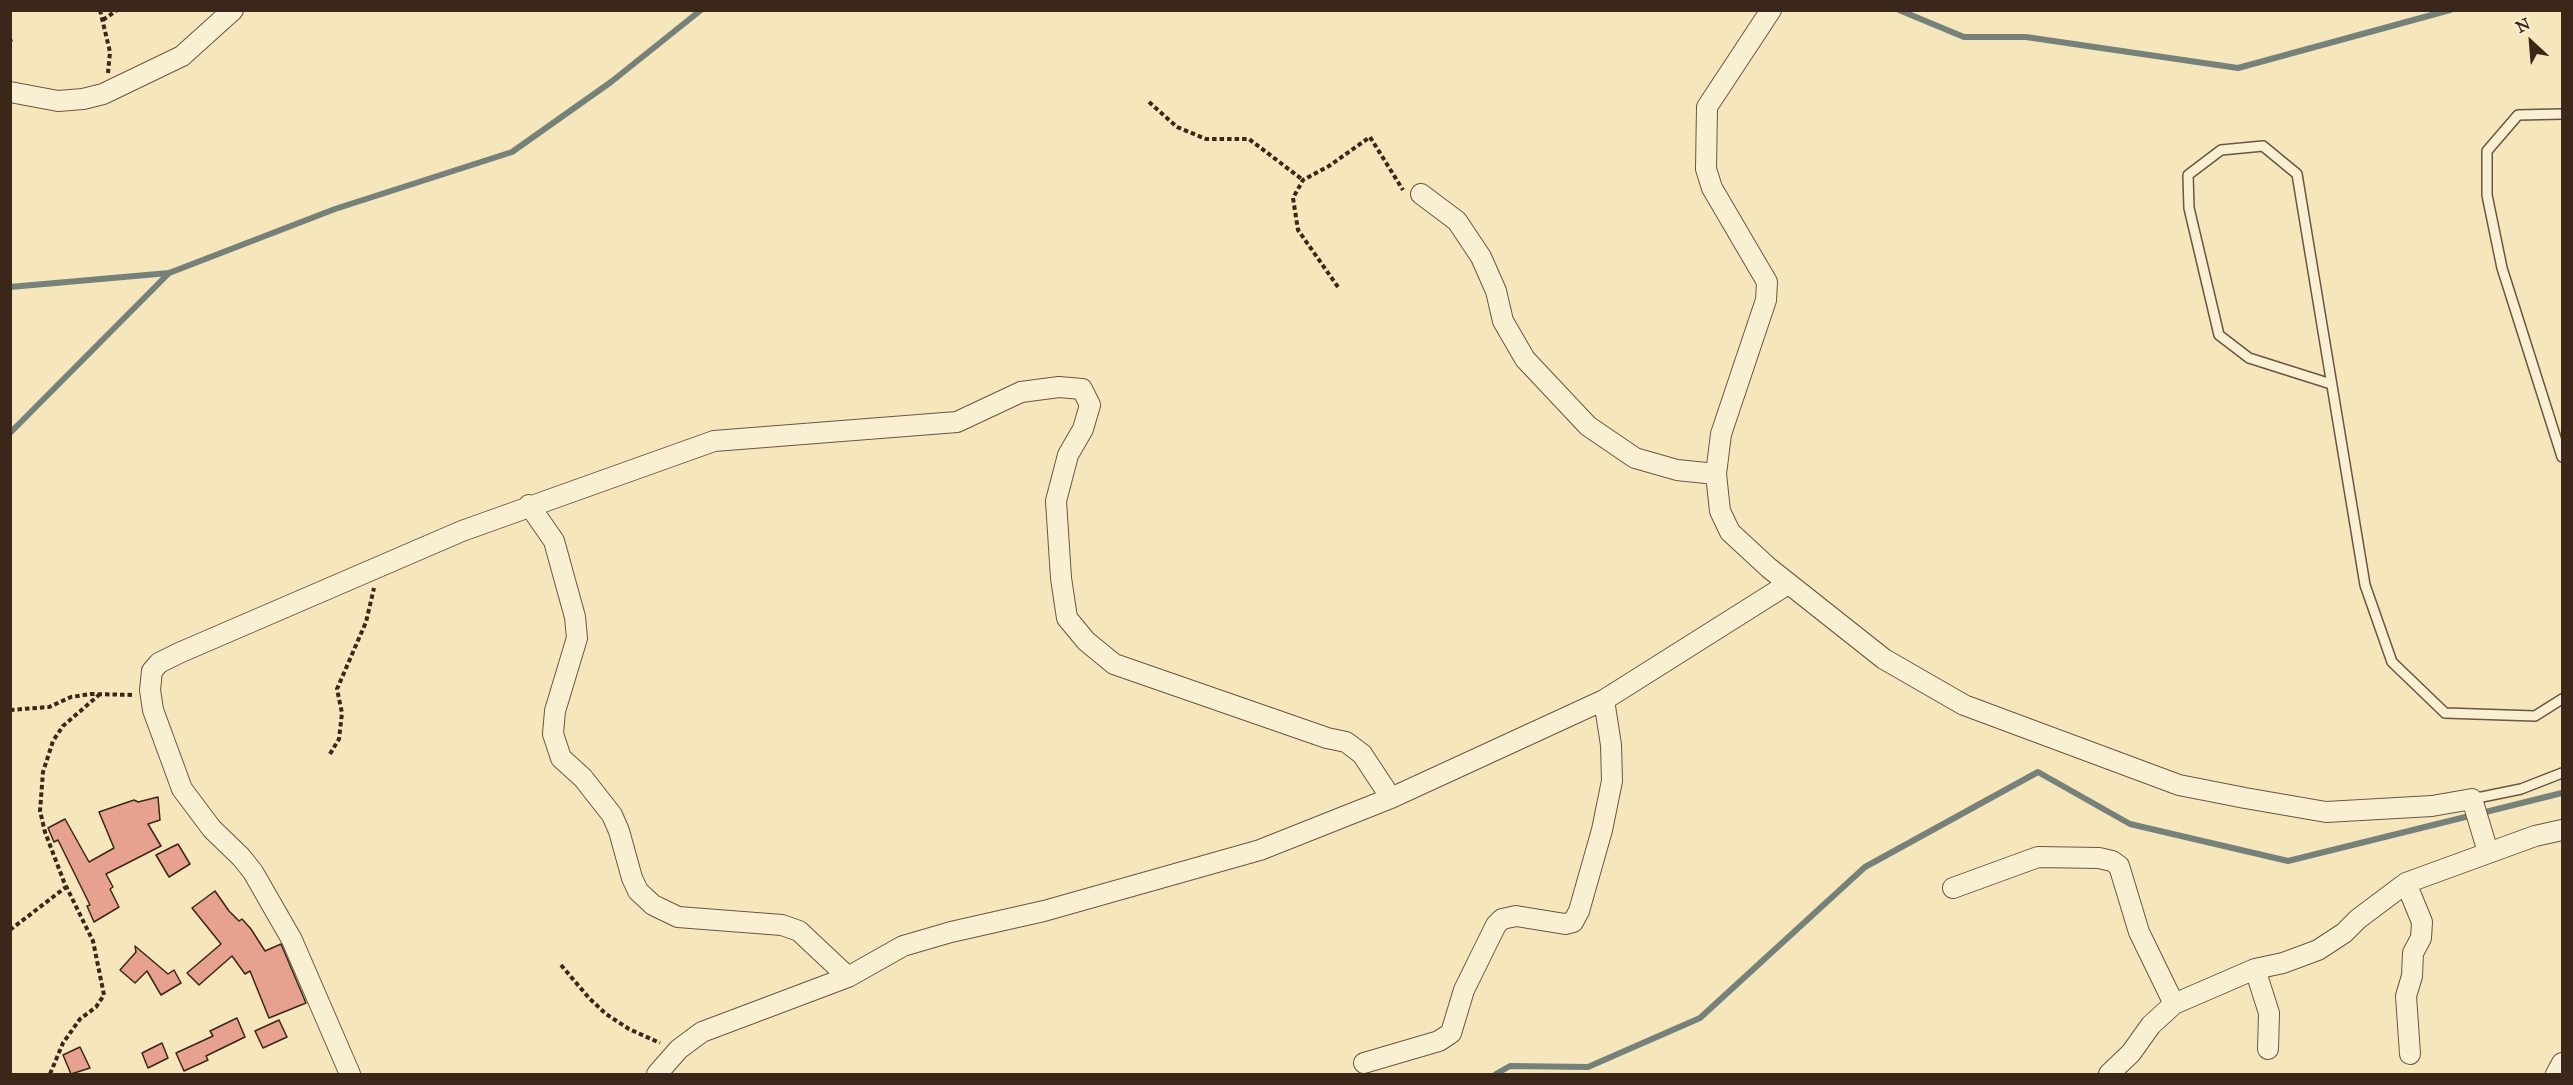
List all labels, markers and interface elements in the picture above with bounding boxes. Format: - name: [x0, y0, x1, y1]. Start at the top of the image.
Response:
- north arrow: [2501, 12, 2561, 72]
- text: N: [2513, 14, 2533, 37]

